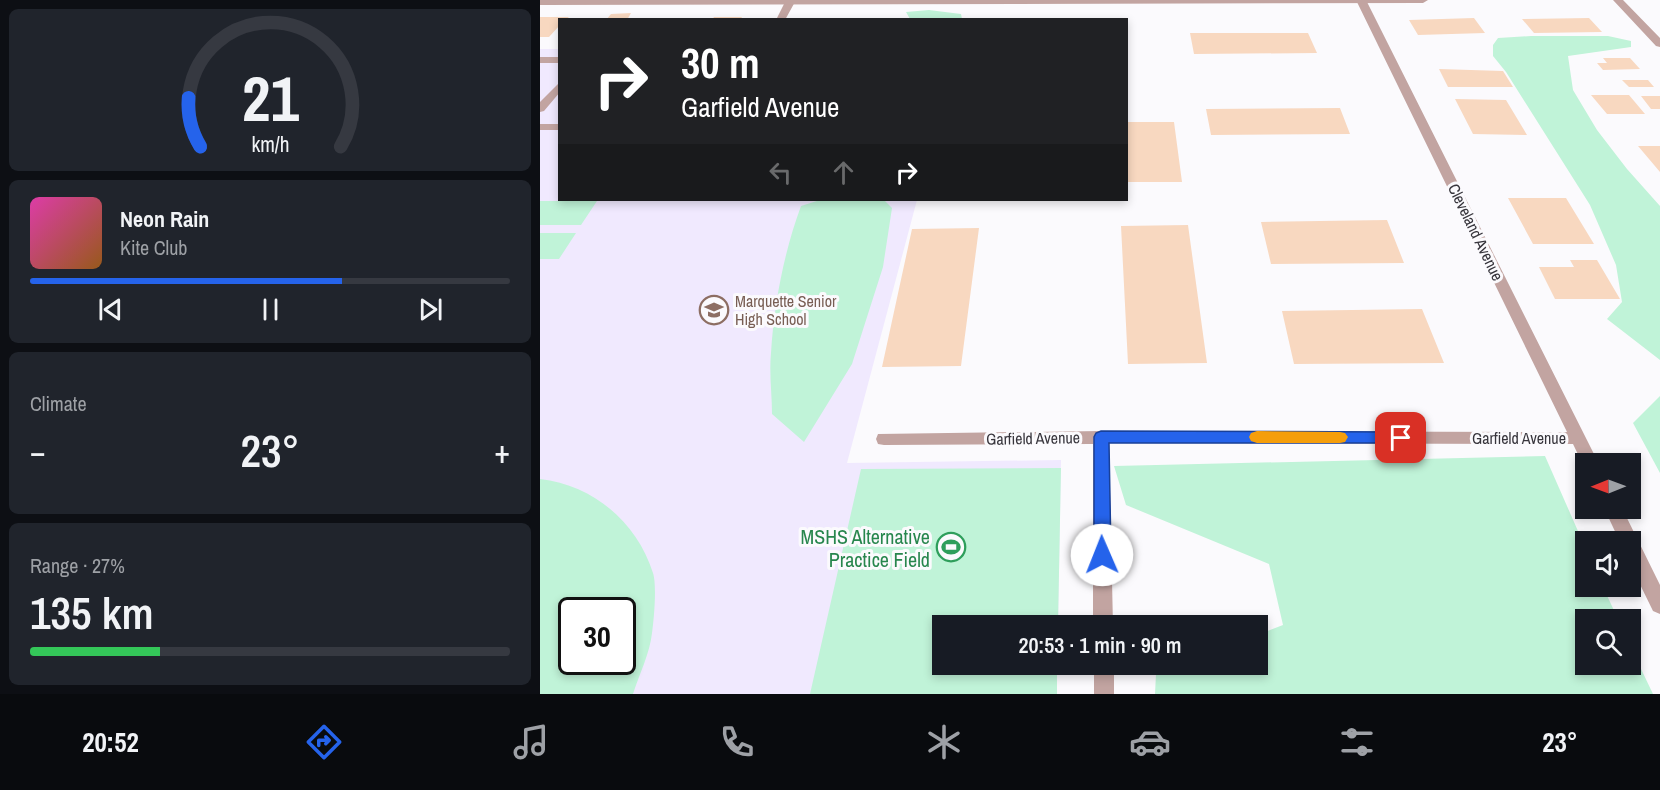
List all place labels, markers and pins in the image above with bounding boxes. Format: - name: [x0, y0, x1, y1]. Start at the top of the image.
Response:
- place label: Marquette Senior High School: [735, 290, 837, 330]
- school or university icon: Marquette Senior High School: [698, 294, 730, 326]
- pin: [1375, 412, 1426, 463]
- place label: MSHS Alternative Practice Field: [801, 523, 930, 573]
- sports icon: MSHS Alternative Practice Field: [935, 531, 967, 563]

